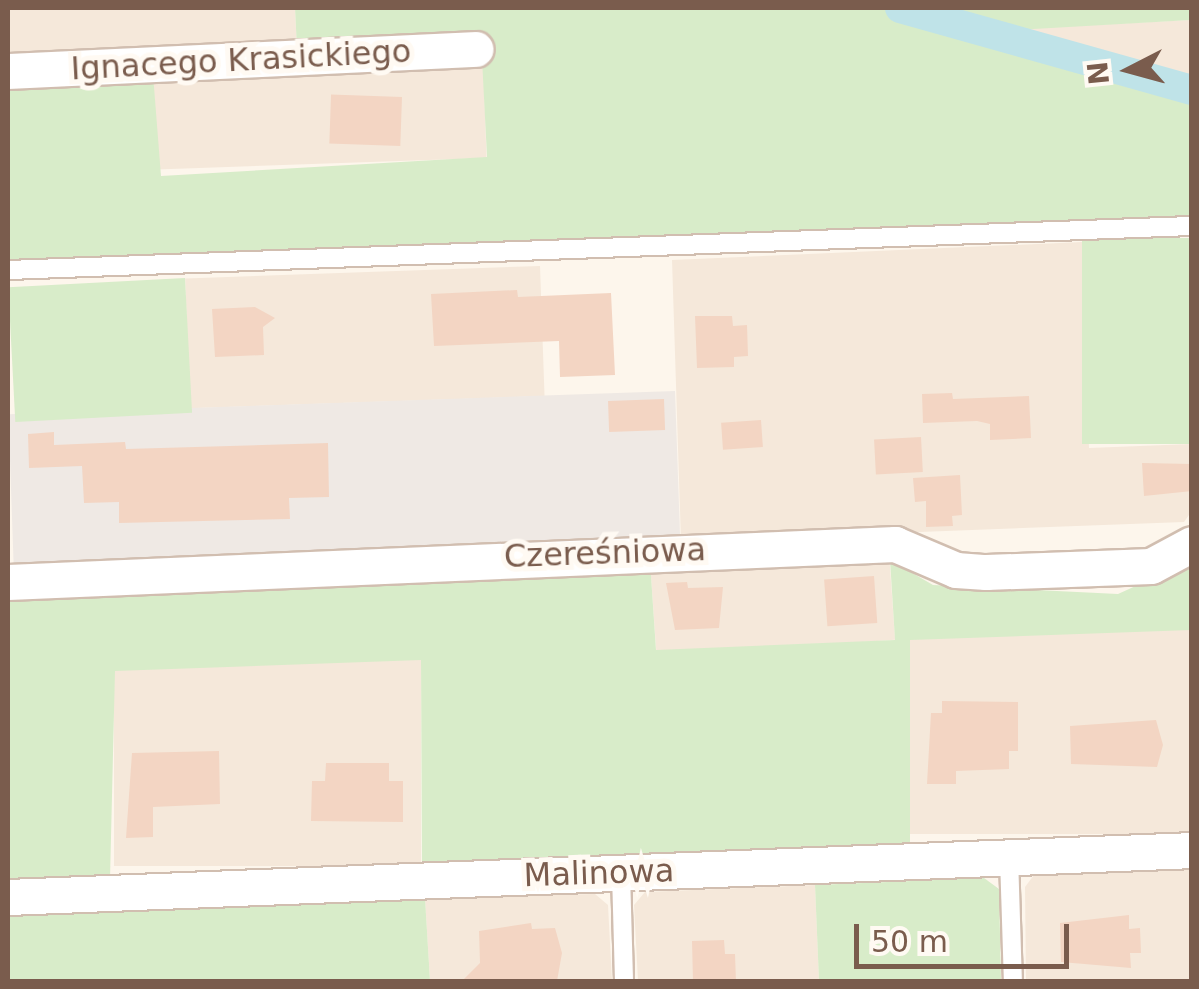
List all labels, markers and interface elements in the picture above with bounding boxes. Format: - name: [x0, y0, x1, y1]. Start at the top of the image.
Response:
- north arrow: [1079, 20, 1179, 120]
- street label: Ignacego Krasickiego: [70, 32, 412, 88]
- text: N: [1081, 60, 1116, 87]
- street label: Czereśniowa: [503, 530, 707, 576]
- street label: Malinowa: [523, 851, 675, 895]
- scale bar: [859, 904, 1074, 966]
- text: 50 m: [871, 924, 948, 959]

